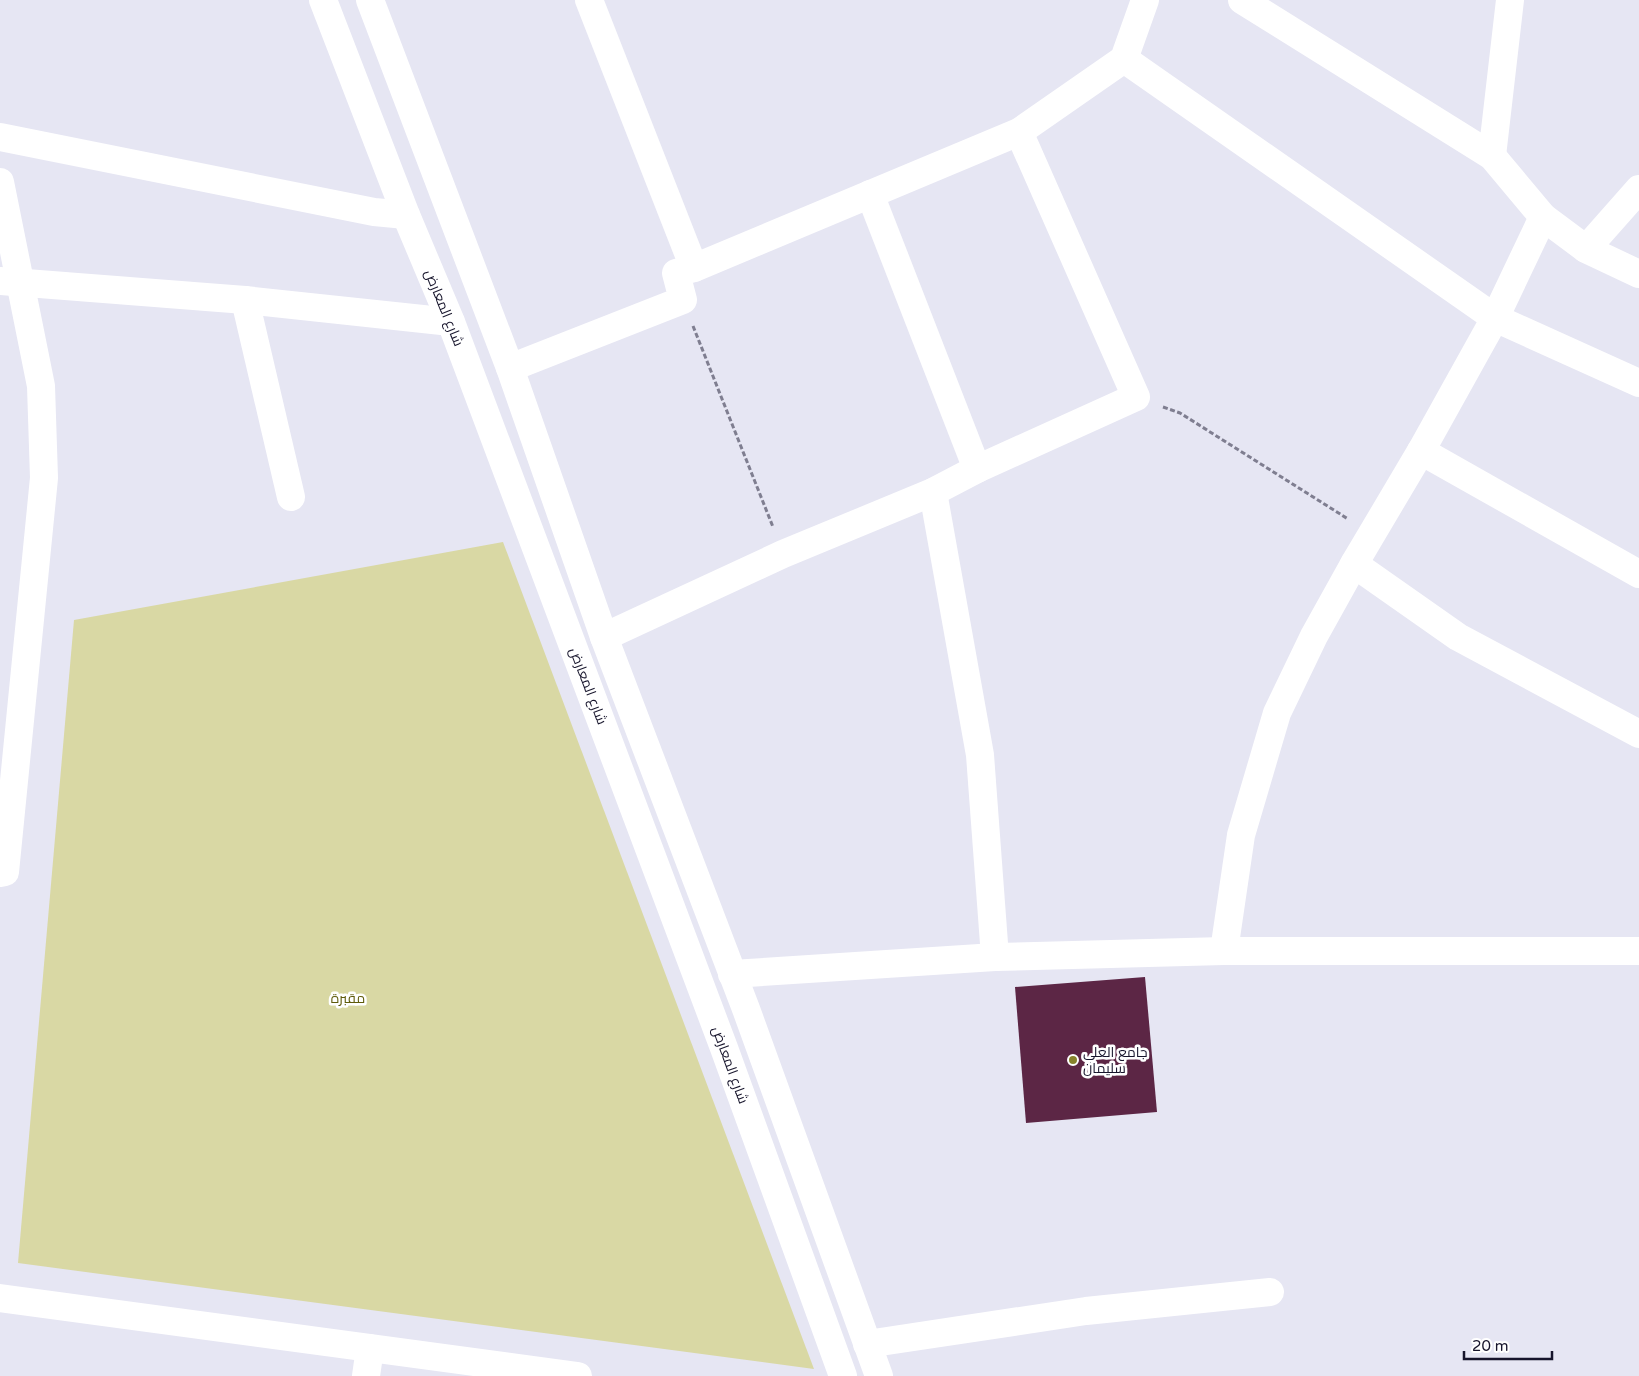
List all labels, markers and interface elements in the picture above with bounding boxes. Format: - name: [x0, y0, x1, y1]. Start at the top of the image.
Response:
- street label: شارع المعارض: [421, 267, 467, 349]
- street label: شارع المعارض: [566, 645, 610, 727]
- park label: مقبرة: [331, 990, 365, 1007]
- street label: شارع المعارض: [708, 1024, 752, 1106]
- place label: جامع العلي سليمان: [1083, 1044, 1148, 1077]
- marker: جامع العلي سليمان: [1067, 1054, 1079, 1066]
- scale bar: [1464, 1328, 1552, 1360]
- text: 20 m: [1472, 1337, 1509, 1355]

